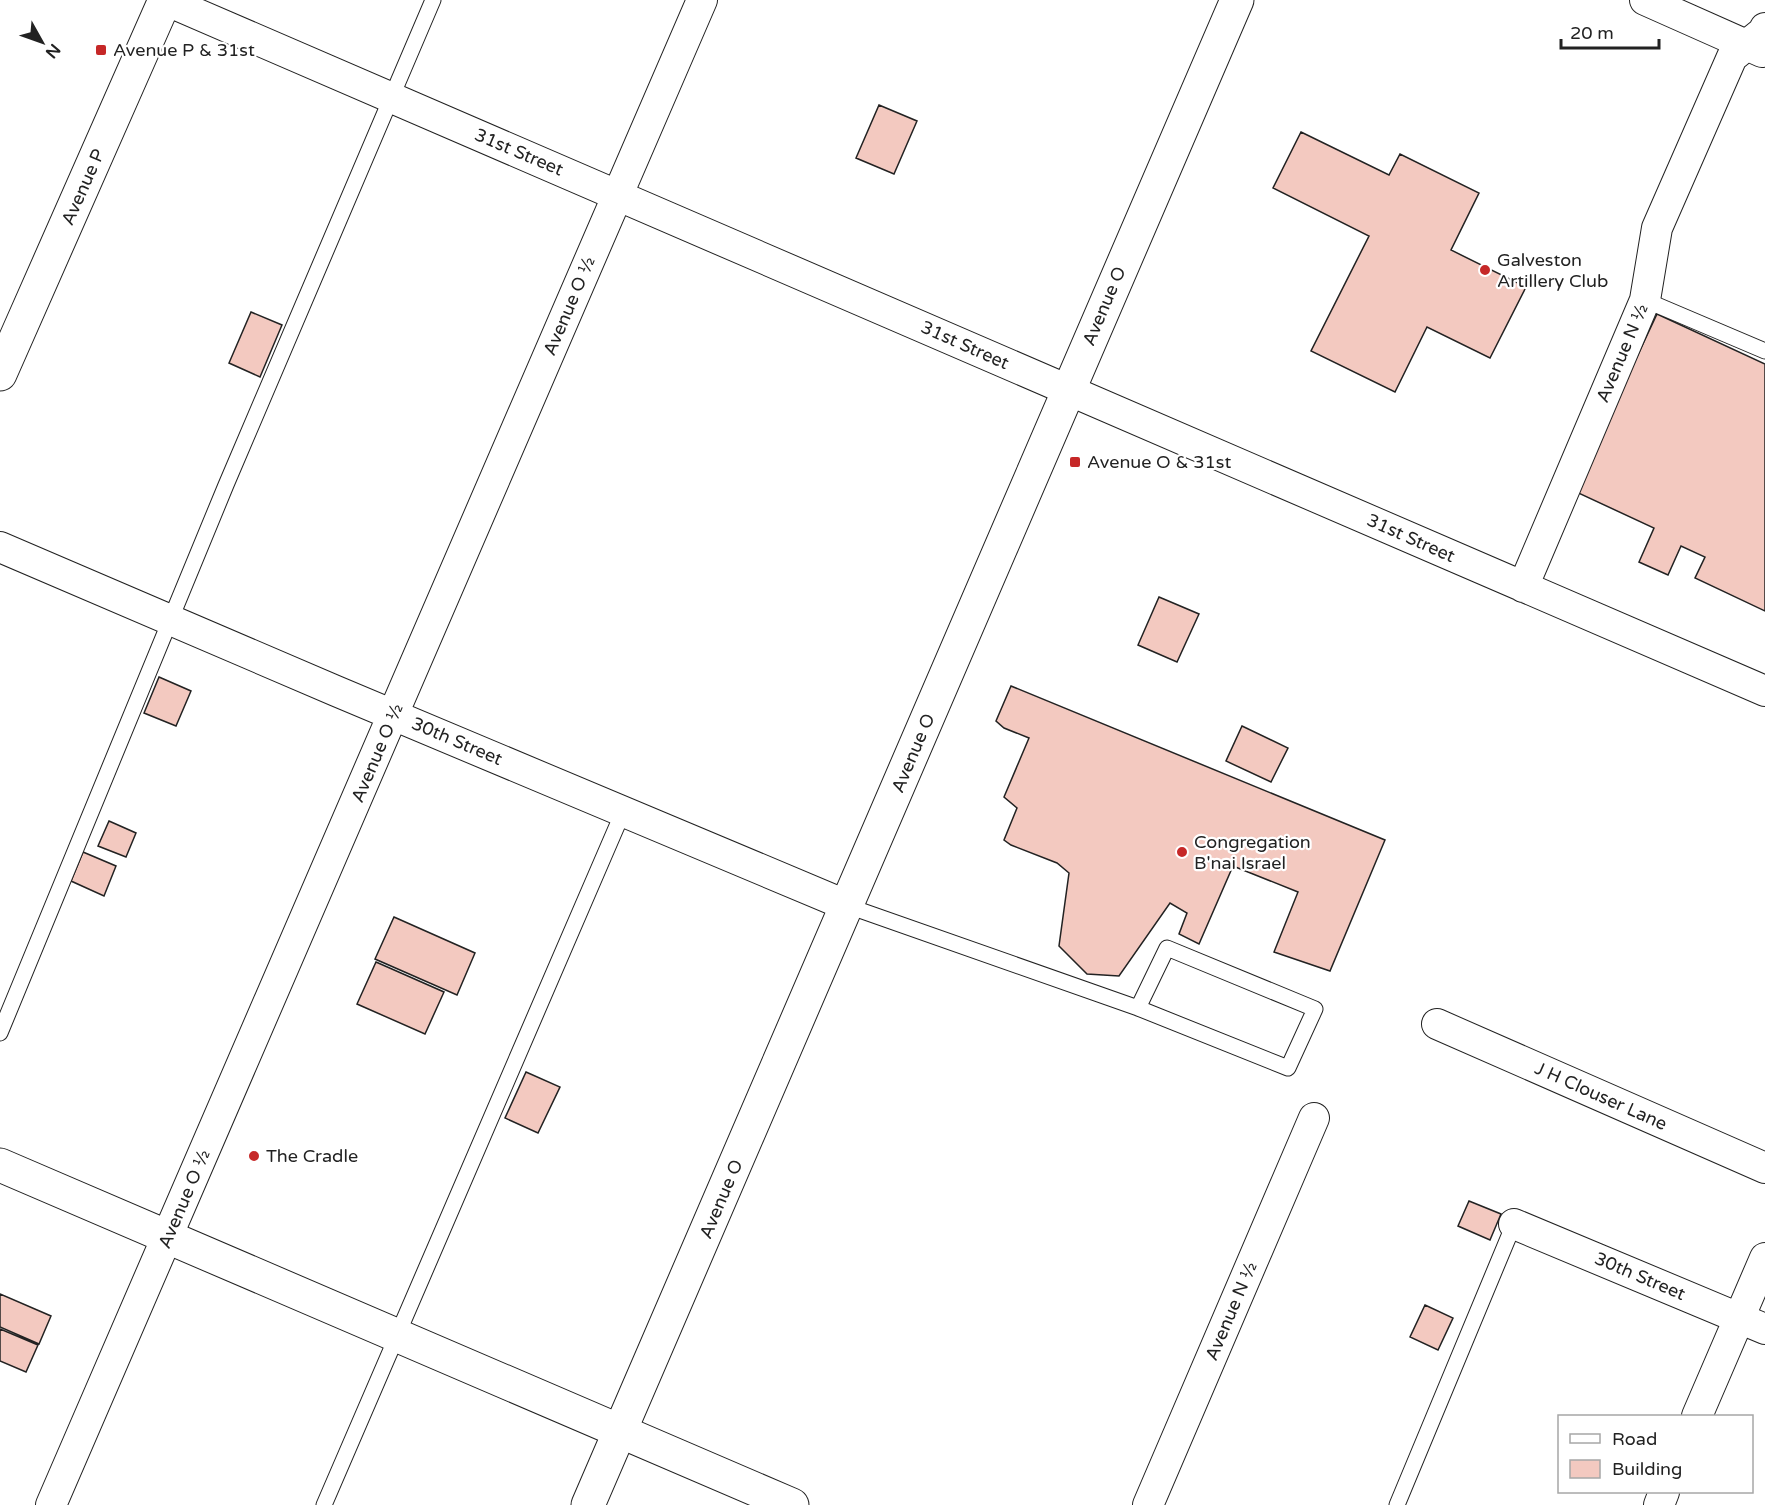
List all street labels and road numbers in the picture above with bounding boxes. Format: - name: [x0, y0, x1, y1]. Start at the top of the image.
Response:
- street label: 31st Street: [471, 123, 567, 181]
- street label: Avenue P: [56, 145, 110, 229]
- street label: Avenue O ½: [538, 253, 600, 359]
- street label: Avenue O: [1078, 263, 1130, 349]
- street label: Avenue N ½: [1591, 300, 1653, 406]
- street label: 31st Street: [918, 316, 1013, 374]
- street label: 31st Street: [1364, 509, 1459, 567]
- street label: Avenue O ½: [346, 700, 408, 806]
- street label: Avenue O: [887, 710, 939, 796]
- street label: 30th Street: [408, 712, 506, 770]
- street label: J H Clouser Lane: [1532, 1057, 1670, 1135]
- street label: Avenue O ½: [153, 1146, 215, 1252]
- street label: Avenue O: [695, 1156, 747, 1242]
- street label: 30th Street: [1591, 1247, 1689, 1305]
- street label: Avenue N ½: [1200, 1258, 1262, 1364]

